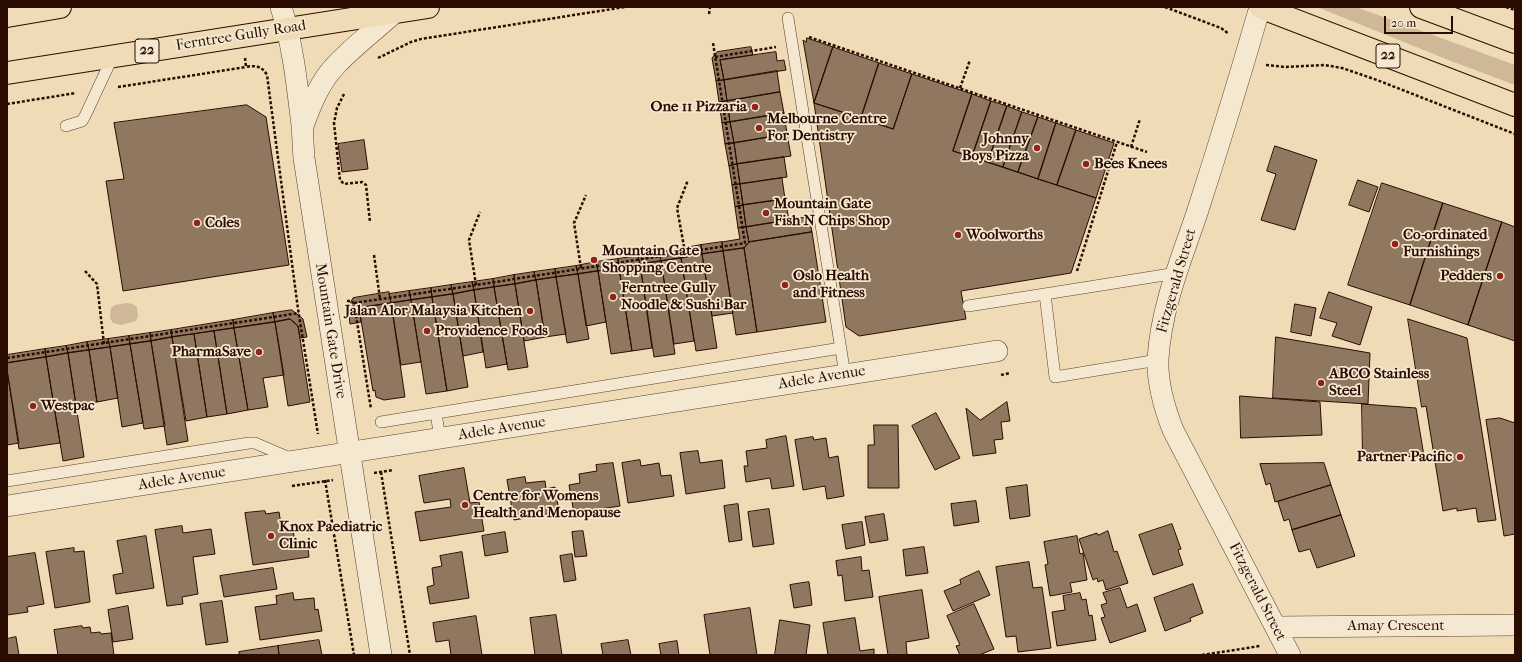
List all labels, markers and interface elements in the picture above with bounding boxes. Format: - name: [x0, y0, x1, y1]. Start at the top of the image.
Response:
- scale bar: [1386, 8, 1455, 34]
- text: 20 m: [1391, 16, 1416, 30]
- street label: Ferntree Gully Road: [175, 17, 307, 55]
- road number: 22: [135, 39, 159, 63]
- road number: 22: [1376, 44, 1400, 68]
- place label: One 11 Pizzaria: [650, 98, 747, 116]
- marker: One 11 Pizzaria: [750, 102, 760, 112]
- place label: Melbourne Centre For Dentistry: [767, 110, 887, 145]
- marker: Melbourne Centre For Dentistry: [754, 123, 764, 133]
- place label: Johnny Boys Pizza: [962, 130, 1029, 165]
- marker: Johnny Boys Pizza: [1032, 143, 1042, 153]
- place label: Bees Knees: [1094, 155, 1167, 173]
- marker: Bees Knees: [1081, 159, 1091, 169]
- place label: Mountain Gate Fish N Chips Shop: [774, 195, 890, 230]
- marker: Mountain Gate Fish N Chips Shop: [761, 208, 771, 218]
- place label: Coles: [205, 214, 240, 232]
- marker: Coles: [192, 218, 202, 228]
- place label: Woolworths: [966, 226, 1043, 244]
- place label: Co-ordinated Furnishings: [1403, 226, 1487, 261]
- street label: Fitzgerald Street: [1153, 227, 1201, 335]
- marker: Woolworths: [953, 230, 963, 240]
- marker: Co-ordinated Furnishings: [1390, 239, 1400, 249]
- place label: Mountain Gate Shopping Centre: [602, 242, 711, 277]
- marker: Mountain Gate Shopping Centre: [589, 255, 599, 265]
- street label: Mountain Gate Drive: [310, 262, 350, 400]
- place label: Oslo Health and Fitness: [793, 267, 869, 302]
- place label: Pedders: [1440, 267, 1492, 285]
- marker: Pedders: [1495, 271, 1505, 281]
- place label: Ferntree Gully Noodle & Sushi Bar: [621, 279, 747, 314]
- marker: Oslo Health and Fitness: [780, 280, 790, 290]
- marker: Ferntree Gully Noodle & Sushi Bar: [608, 292, 618, 302]
- place label: Jalan Alor Malaysia Kitchen: [345, 302, 522, 320]
- marker: Jalan Alor Malaysia Kitchen: [525, 306, 535, 316]
- place label: Providence Foods: [435, 322, 548, 340]
- marker: Providence Foods: [422, 326, 432, 336]
- place label: PharmaSave: [172, 343, 251, 361]
- marker: PharmaSave: [254, 347, 264, 357]
- street label: Adele Avenue: [777, 362, 867, 394]
- place label: ABCO Stainless Steel: [1329, 365, 1429, 400]
- marker: ABCO Stainless Steel: [1316, 378, 1326, 388]
- place label: Westpac: [41, 397, 95, 415]
- marker: Westpac: [28, 401, 38, 411]
- street label: Adele Avenue: [457, 413, 547, 445]
- place label: Partner Pacific: [1357, 448, 1452, 466]
- marker: Partner Pacific: [1455, 452, 1465, 462]
- street label: Adele Avenue: [137, 463, 227, 495]
- place label: Centre for Womens Health and Menopause: [473, 487, 621, 522]
- marker: Centre for Womens Health and Menopause: [460, 500, 470, 510]
- place label: Knox Paediatric Clinic: [279, 518, 382, 553]
- marker: Knox Paediatric Clinic: [266, 531, 276, 541]
- street label: Fitzgerald Street: [1224, 540, 1290, 644]
- street label: Amay Crescent: [1347, 617, 1445, 635]

